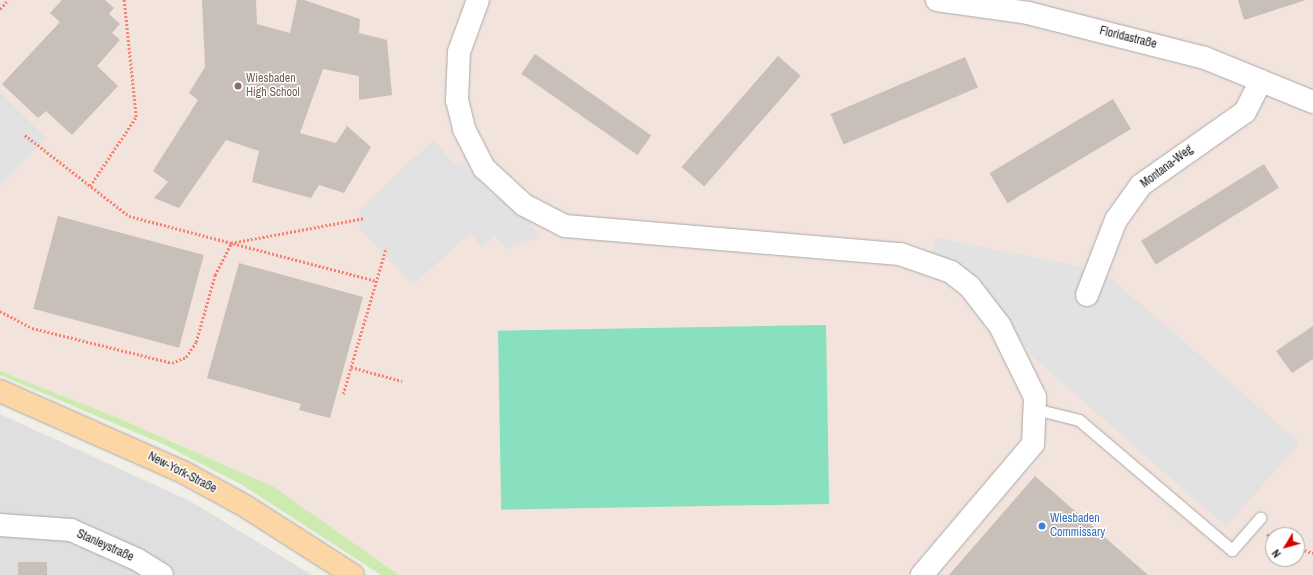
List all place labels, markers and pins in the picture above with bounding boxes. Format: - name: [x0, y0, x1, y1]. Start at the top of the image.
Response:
- place label: Wiesbaden High School: [246, 72, 300, 100]
- marker: Wiesbaden High School: [233, 81, 243, 91]
- place label: Wiesbaden Commissary: [1050, 512, 1105, 540]
- marker: Wiesbaden Commissary: [1037, 521, 1047, 531]

